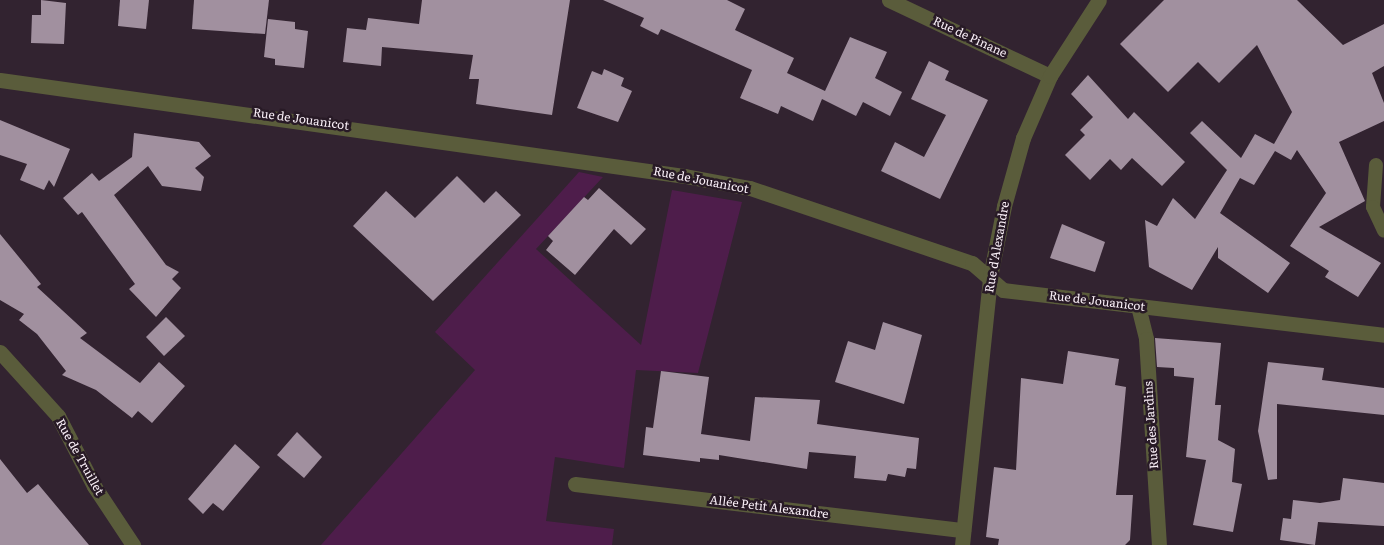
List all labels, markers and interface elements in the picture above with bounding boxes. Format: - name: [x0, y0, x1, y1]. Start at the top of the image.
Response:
- street label: Rue de Pinane: [931, 14, 1009, 60]
- street label: Rue de Jouanicot: [252, 105, 350, 133]
- street label: Rue de Jouanicot: [652, 164, 750, 196]
- street label: Rue d'Alexandre: [982, 200, 1012, 294]
- street label: Rue de Jouanicot: [1048, 288, 1146, 314]
- street label: Rue des Jardins: [1141, 381, 1161, 469]
- street label: Rue de Truillet: [53, 416, 107, 498]
- street label: Allée Petit Alexandre: [709, 493, 829, 521]

